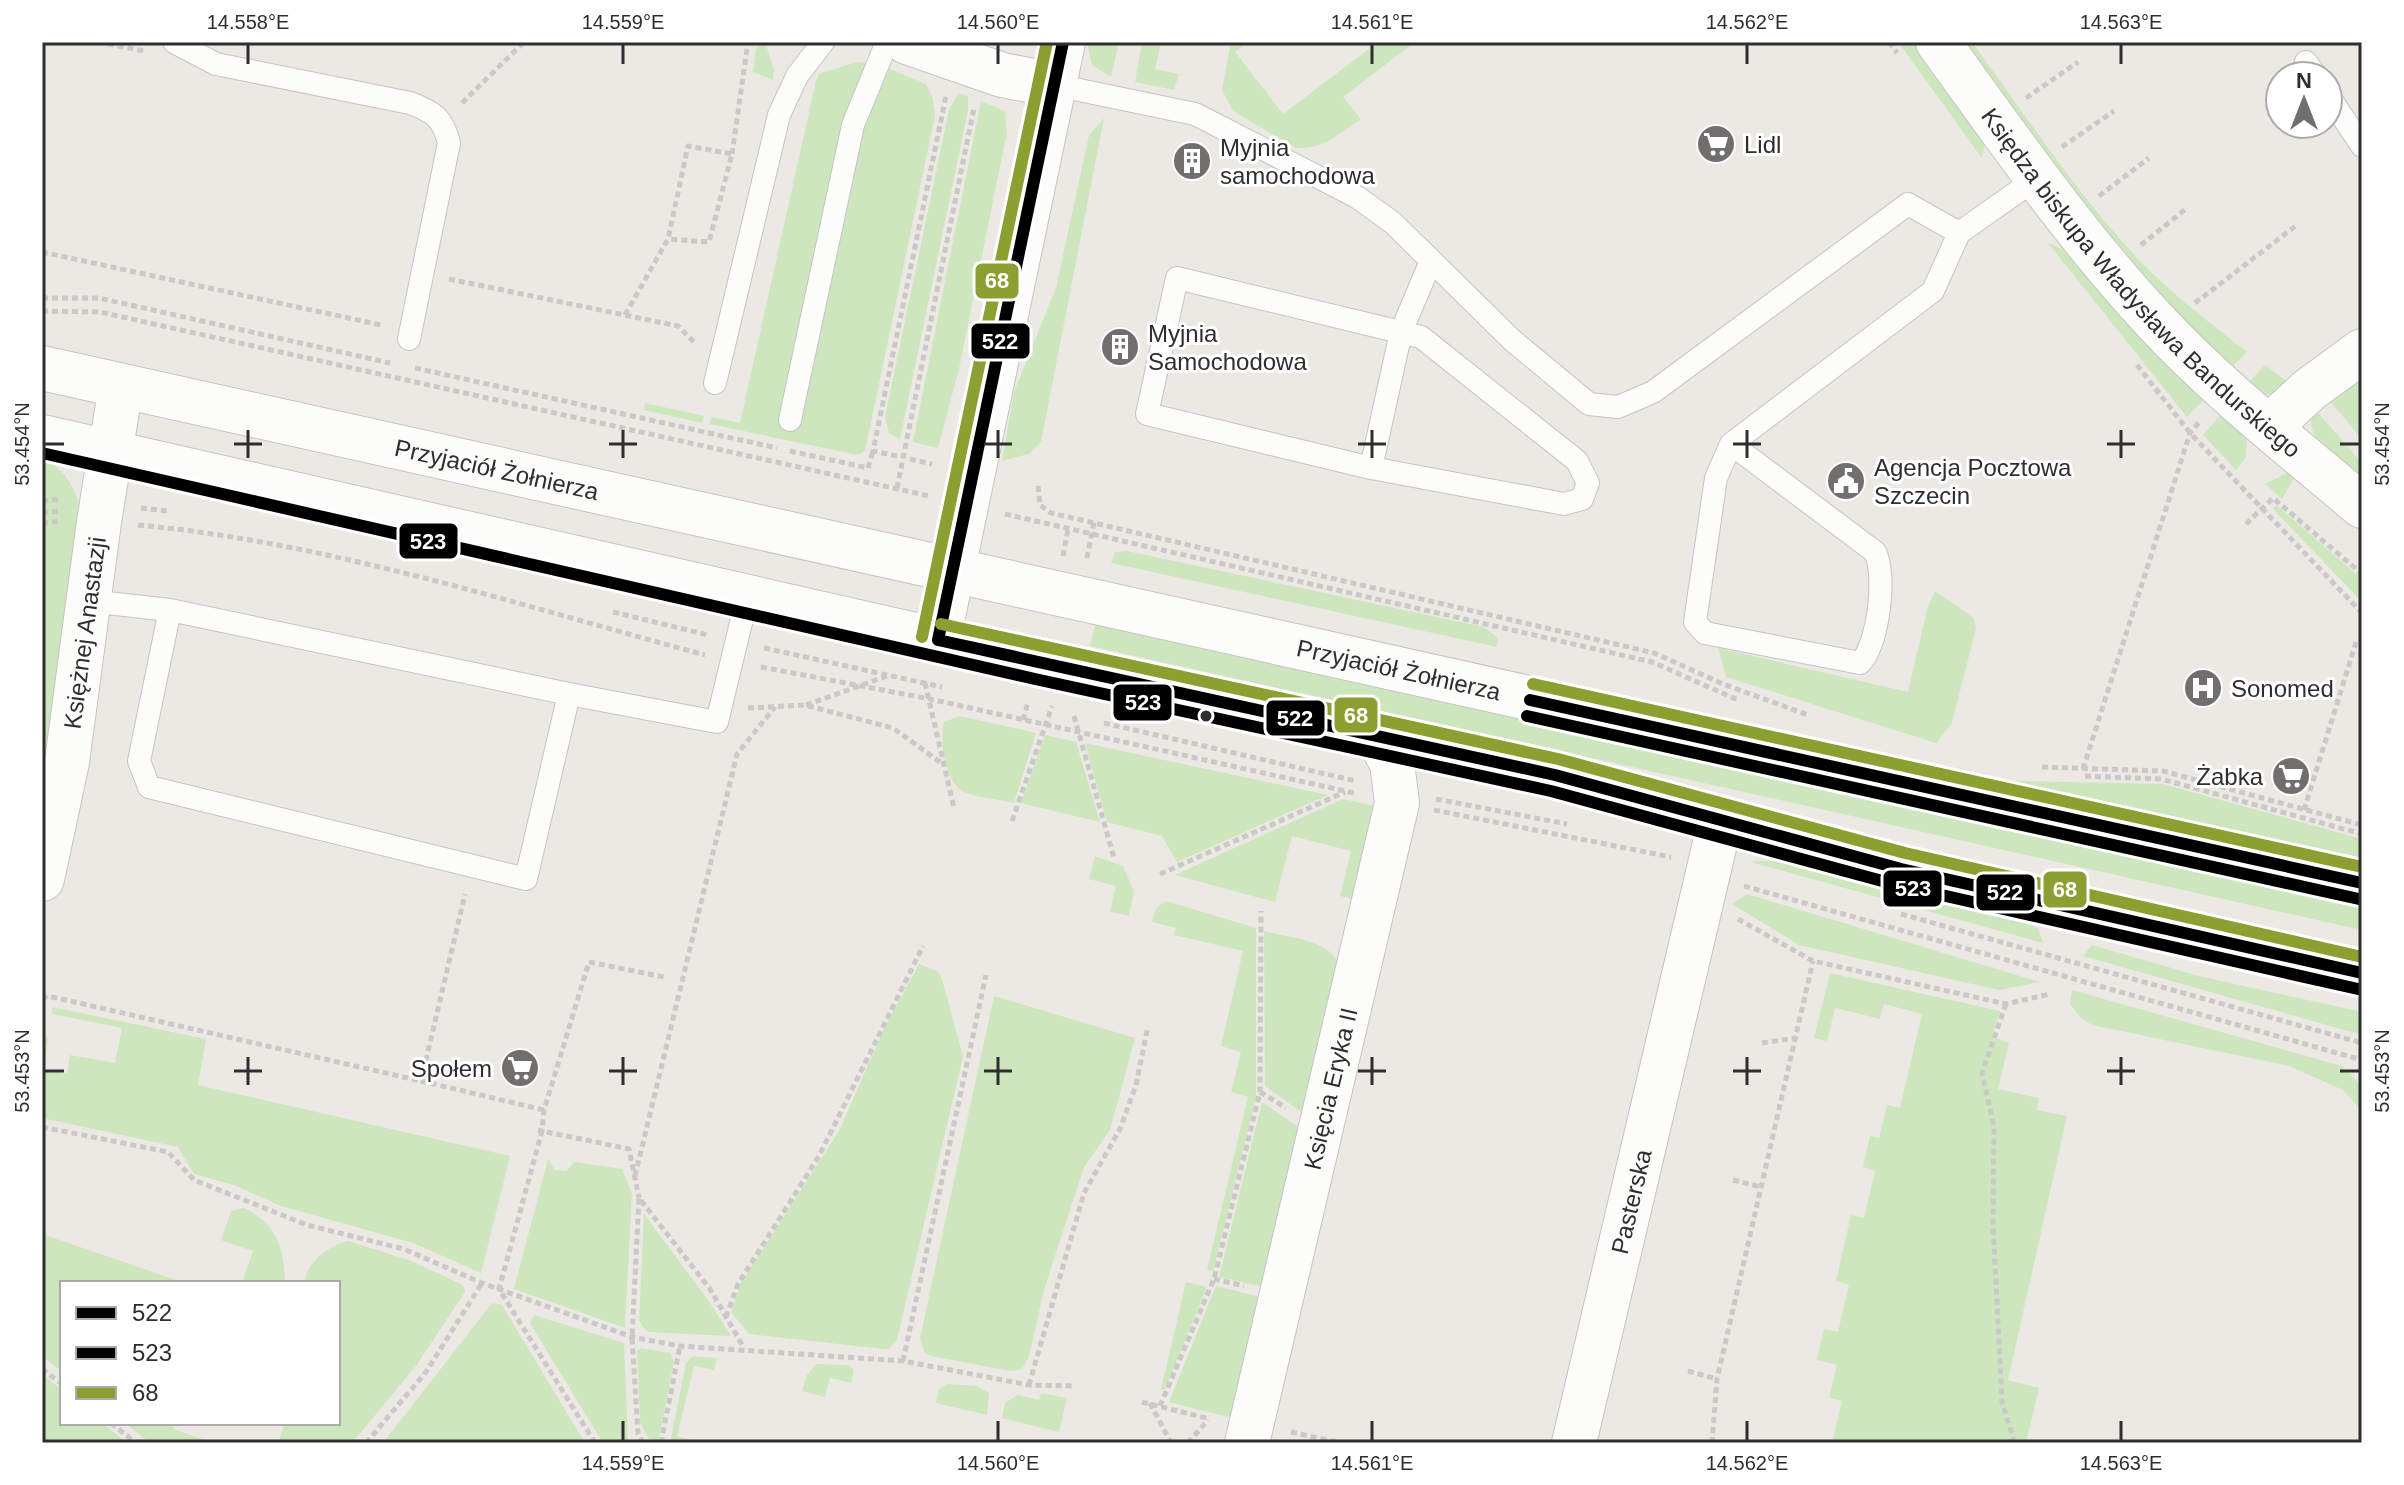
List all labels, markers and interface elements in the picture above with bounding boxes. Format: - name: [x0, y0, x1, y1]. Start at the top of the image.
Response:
- text: 14.558°E: [207, 11, 289, 33]
- text: 14.559°E: [582, 11, 664, 33]
- text: 14.560°E: [957, 11, 1039, 33]
- text: 14.561°E: [1331, 11, 1413, 33]
- text: 14.562°E: [1706, 11, 1788, 33]
- text: 14.563°E: [2080, 11, 2162, 33]
- north arrow: [2264, 60, 2344, 140]
- text: N: [2296, 68, 2312, 93]
- street label: Księdza biskupa Władysława Bandurskiego: [1976, 102, 2306, 463]
- supermarket icon: Lidl: [1695, 123, 1737, 165]
- place label: Lidl: [1744, 131, 1781, 158]
- place label: Myjnia samochodowa: [1220, 134, 1375, 189]
- building icon: Myjnia samochodowa: [1171, 140, 1213, 182]
- line badge: 68: [974, 262, 1020, 300]
- text: 68: [985, 268, 1009, 293]
- place label: Myjnia Samochodowa: [1148, 320, 1307, 375]
- line badge: 522: [970, 322, 1031, 360]
- building icon: Myjnia Samochodowa: [1099, 326, 1141, 368]
- text: 522: [982, 329, 1018, 354]
- text: 53.454°N: [11, 402, 33, 486]
- text: 53.454°N: [2371, 402, 2393, 486]
- street label: Przyjaciół Żołnierza: [392, 433, 602, 505]
- place label: Agencja Pocztowa Szczecin: [1874, 454, 2072, 509]
- public building icon: Agencja Pocztowa Szczecin: [1825, 460, 1867, 502]
- line badge: 523: [398, 522, 459, 560]
- text: 523: [410, 529, 446, 554]
- street label: Księżnej Anastazji: [58, 535, 110, 731]
- street label: Przyjaciół Żołnierza: [1294, 633, 1504, 705]
- hospital icon: Sonomed: [2182, 667, 2224, 709]
- place label: Sonomed: [2231, 675, 2334, 702]
- line badge: 523: [1112, 683, 1173, 722]
- text: 523: [1125, 690, 1161, 715]
- line badge: 68: [1333, 696, 1379, 734]
- line badge: 522: [1265, 699, 1326, 737]
- text: 68: [1344, 703, 1368, 728]
- text: 522: [1277, 706, 1313, 731]
- unlabelled marker: [1198, 708, 1214, 724]
- supermarket icon: Żabka: [2270, 755, 2312, 797]
- place label: Żabka: [2196, 763, 2264, 790]
- line badge: 523: [1882, 869, 1943, 908]
- line badge: 68: [2042, 870, 2088, 909]
- line badge: 522: [1975, 873, 2036, 912]
- text: 523: [1895, 876, 1931, 901]
- text: 68: [2053, 877, 2077, 902]
- text: 522: [1987, 880, 2023, 905]
- street label: Księcia Eryka II: [1298, 1005, 1362, 1172]
- text: 53.453°N: [11, 1029, 33, 1113]
- text: 53.453°N: [2371, 1029, 2393, 1113]
- supermarket icon: Społem: [499, 1047, 541, 1089]
- place label: Społem: [411, 1055, 492, 1082]
- street label: Pasterska: [1605, 1146, 1656, 1257]
- legend: [60, 1281, 340, 1425]
- text: 522: [132, 1299, 172, 1326]
- text: 523: [132, 1339, 172, 1366]
- text: 68: [132, 1379, 159, 1406]
- text: 14.559°E: [582, 1452, 664, 1474]
- text: 14.560°E: [957, 1452, 1039, 1474]
- text: 14.561°E: [1331, 1452, 1413, 1474]
- text: 14.562°E: [1706, 1452, 1788, 1474]
- text: 14.563°E: [2080, 1452, 2162, 1474]

